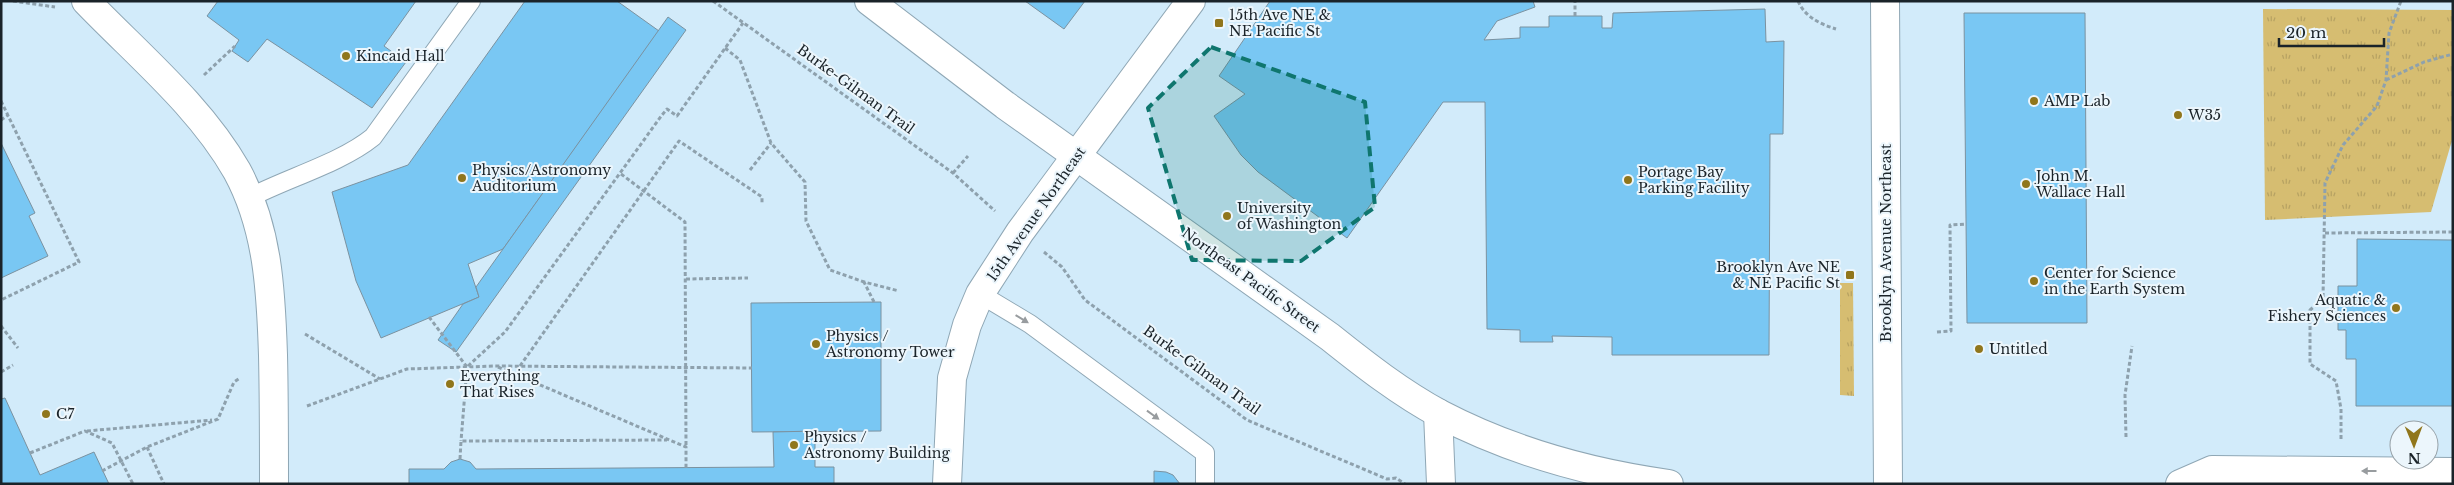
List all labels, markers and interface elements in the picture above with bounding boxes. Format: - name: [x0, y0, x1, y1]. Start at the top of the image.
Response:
- place label: 15th Ave NE & NE Pacific St: [1229, 6, 1331, 40]
- scale bar: [2279, 15, 2384, 47]
- marker: 15th Ave NE & NE Pacific St: [1213, 17, 1225, 29]
- text: 20 m: [2286, 23, 2326, 42]
- street label: Burke-Gilman Trail: [794, 40, 919, 138]
- place label: Kincaid Hall: [356, 47, 445, 65]
- marker: Kincaid Hall: [340, 50, 352, 62]
- place label: AMP Lab: [2043, 92, 2110, 110]
- marker: AMP Lab: [2028, 95, 2040, 107]
- place label: W35: [2187, 106, 2221, 124]
- marker: W35: [2172, 109, 2184, 121]
- street label: 15th Avenue Northeast: [983, 143, 1090, 285]
- street label: Brooklyn Avenue Northeast: [1877, 143, 1895, 342]
- place label: Physics/Astronomy Auditorium: [471, 161, 611, 195]
- place label: Portage Bay Parking Facility: [1638, 163, 1750, 197]
- place label: John M. Wallace Hall: [2034, 167, 2126, 201]
- marker: Physics/Astronomy Auditorium: [456, 172, 468, 184]
- marker: Portage Bay Parking Facility: [1622, 174, 1634, 186]
- marker: John M. Wallace Hall: [2020, 178, 2032, 190]
- place label: University of Washington: [1237, 199, 1342, 233]
- marker: University of Washington: [1221, 210, 1233, 222]
- street label: Northeast Pacific Street: [1178, 224, 1324, 337]
- place label: Brooklyn Ave NE & NE Pacific St: [1716, 258, 1841, 292]
- place label: Center for Science in the Earth System: [2044, 264, 2185, 298]
- marker: Brooklyn Ave NE & NE Pacific St: [1844, 269, 1856, 281]
- marker: Center for Science in the Earth System: [2028, 275, 2040, 287]
- place label: Aquatic & Fishery Sciences: [2268, 291, 2386, 325]
- marker: Aquatic & Fishery Sciences: [2390, 302, 2402, 314]
- one-way arrow: [1015, 315, 1028, 324]
- street label: Burke-Gilman Trail: [1140, 321, 1265, 419]
- place label: Physics / Astronomy Tower: [825, 327, 955, 361]
- marker: Physics / Astronomy Tower: [810, 338, 822, 350]
- place label: Untitled: [1989, 340, 2048, 358]
- marker: Untitled: [1973, 343, 1985, 355]
- place label: Everything That Rises: [460, 367, 540, 401]
- marker: Everything That Rises: [444, 378, 456, 390]
- place label: C7: [56, 405, 75, 423]
- marker: C7: [40, 408, 52, 420]
- one-way arrow: [1146, 410, 1160, 420]
- north arrow: [2389, 420, 2439, 470]
- place label: Physics / Astronomy Building: [803, 428, 950, 462]
- marker: Physics / Astronomy Building: [788, 439, 800, 451]
- text: N: [2407, 449, 2421, 467]
- one-way arrow: [2361, 467, 2377, 475]

